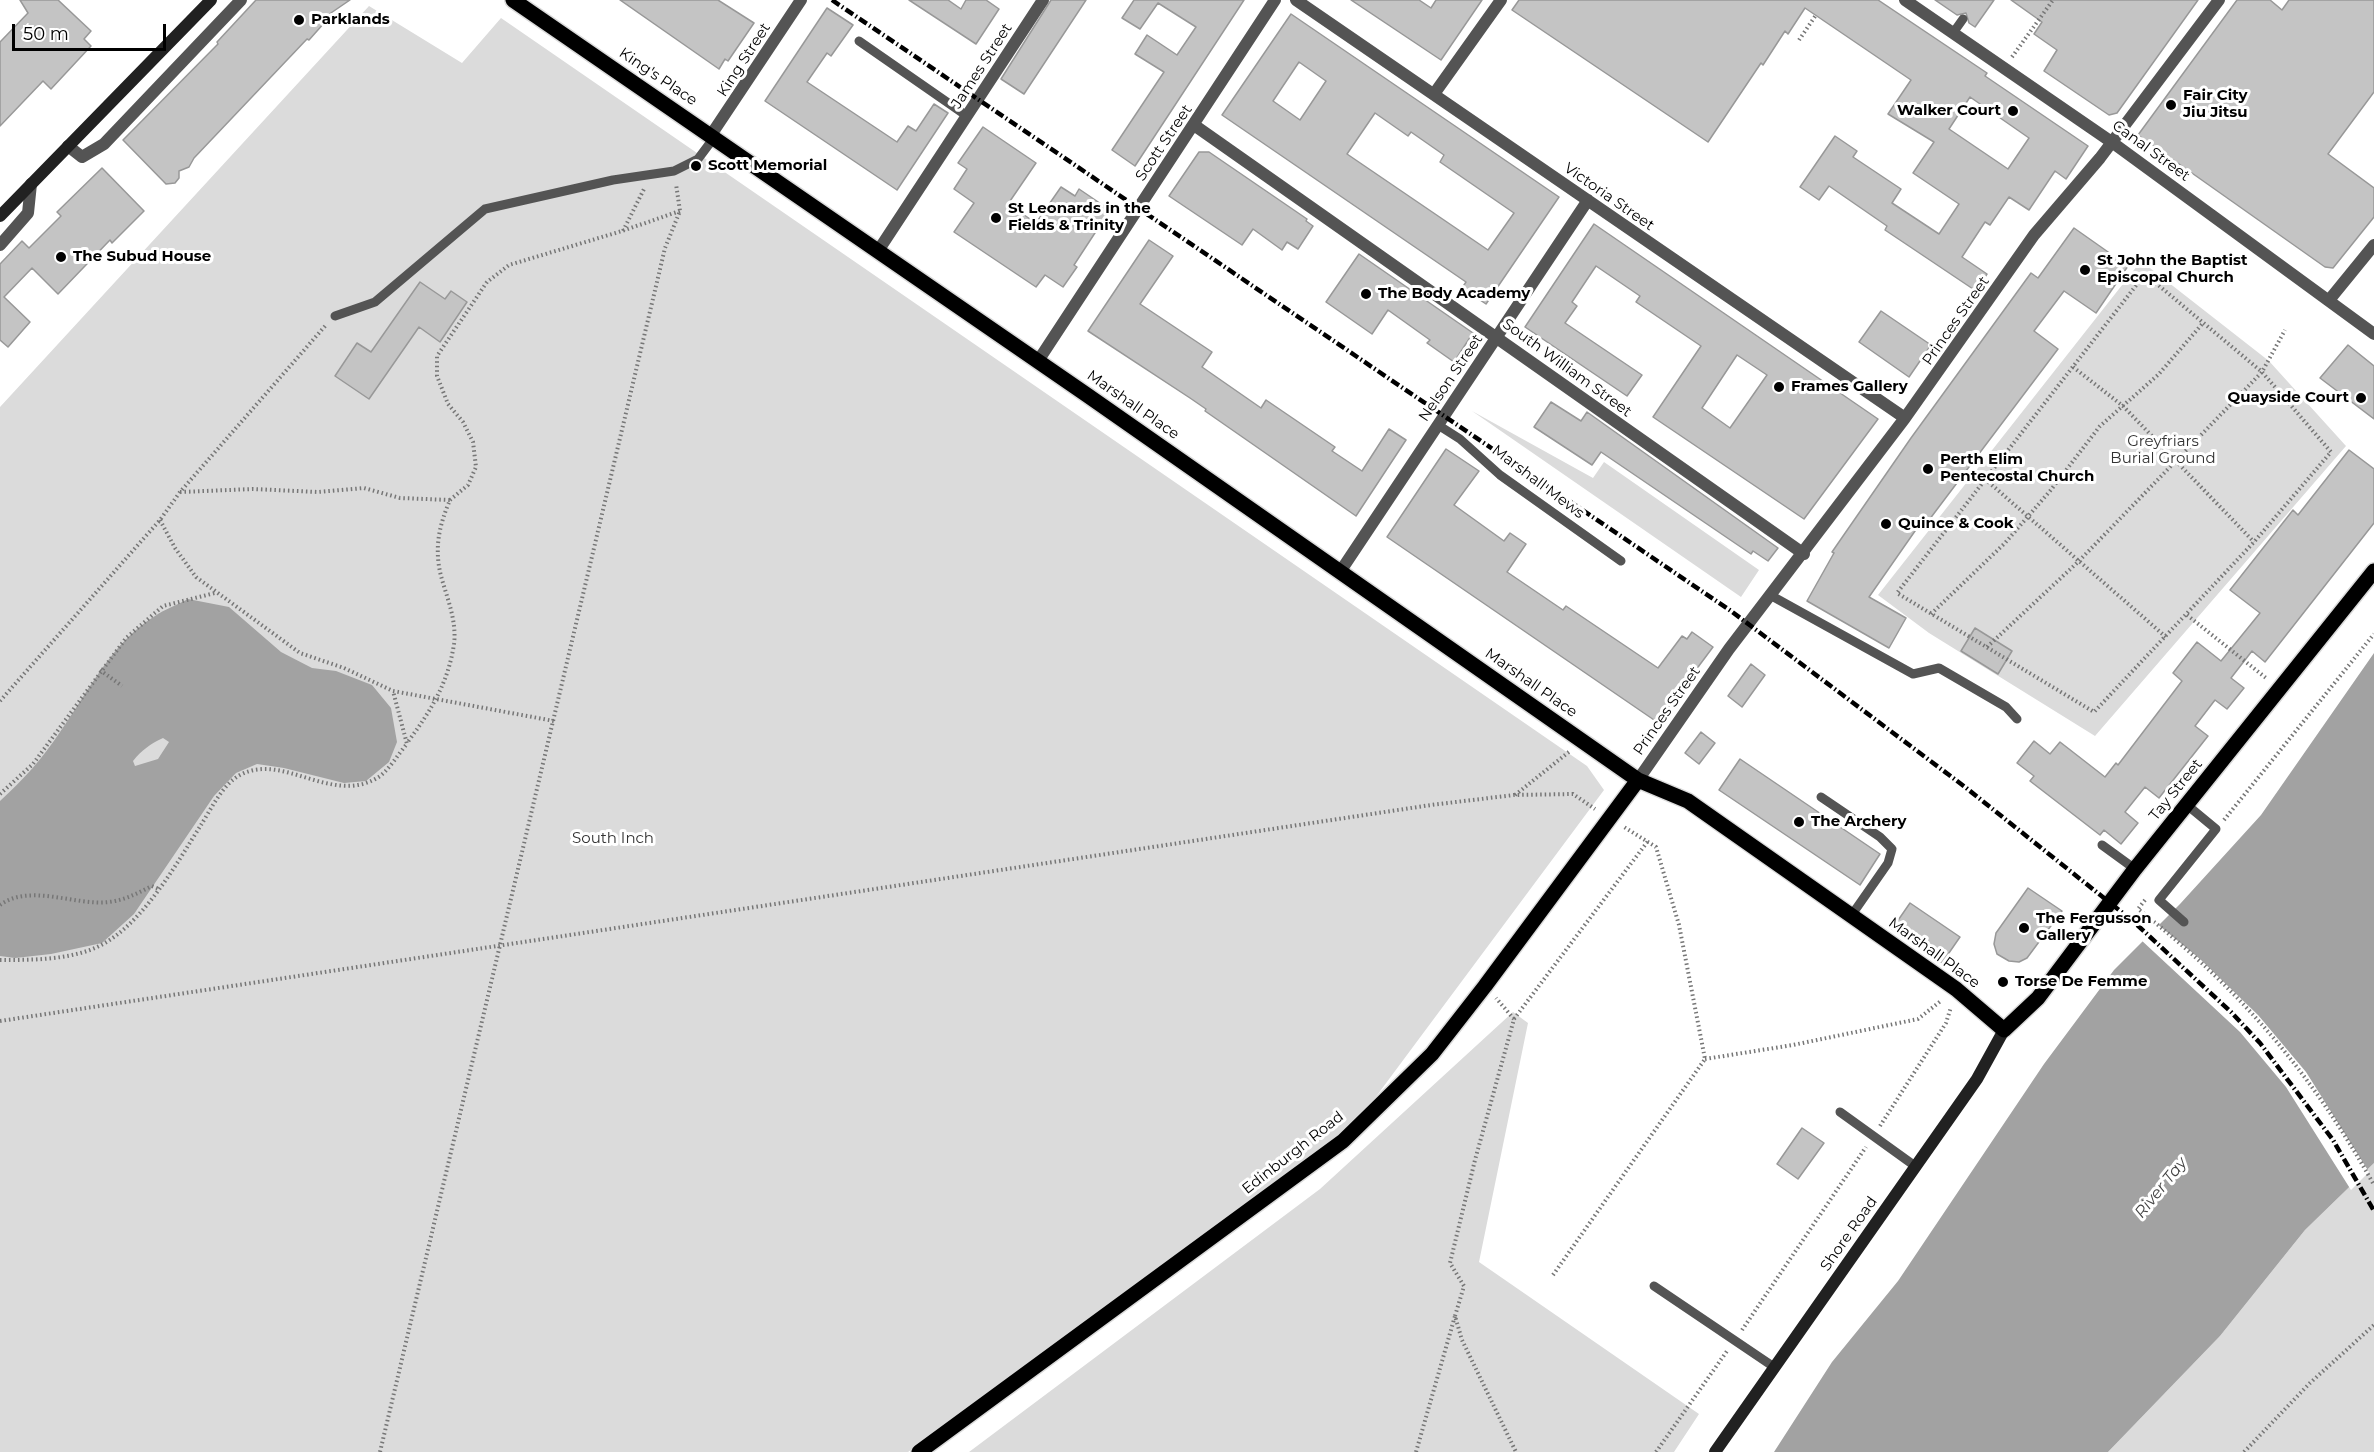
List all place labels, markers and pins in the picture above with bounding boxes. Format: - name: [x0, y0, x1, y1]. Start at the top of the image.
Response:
- place label: Parklands: [311, 11, 390, 29]
- marker: Parklands: [292, 13, 306, 27]
- place label: Fair City Jiu Jitsu: [2183, 87, 2248, 122]
- marker: Fair City Jiu Jitsu: [2164, 98, 2178, 112]
- place label: Walker Court: [1897, 102, 2001, 120]
- marker: Walker Court: [2006, 104, 2020, 118]
- place label: Scott Memorial: [708, 157, 827, 175]
- marker: Scott Memorial: [689, 159, 703, 173]
- place label: St Leonards in the Fields & Trinity: [1008, 200, 1151, 235]
- marker: St Leonards in the Fields & Trinity: [989, 211, 1003, 225]
- place label: The Subud House: [73, 248, 211, 266]
- marker: The Subud House: [54, 250, 68, 264]
- place label: St John the Baptist Episcopal Church: [2097, 252, 2248, 287]
- marker: St John the Baptist Episcopal Church: [2078, 263, 2092, 277]
- place label: The Body Academy: [1378, 285, 1530, 303]
- marker: The Body Academy: [1359, 287, 1373, 301]
- place label: Frames Gallery: [1791, 378, 1908, 396]
- marker: Frames Gallery: [1772, 380, 1786, 394]
- place label: Quayside Court: [2228, 389, 2349, 407]
- marker: Quayside Court: [2354, 391, 2368, 405]
- place label: Perth Elim Pentecostal Church: [1940, 451, 2094, 486]
- marker: Perth Elim Pentecostal Church: [1921, 462, 1935, 476]
- place label: Quince & Cook: [1898, 515, 2014, 533]
- marker: Quince & Cook: [1879, 517, 1893, 531]
- place label: The Archery: [1811, 813, 1906, 831]
- marker: The Archery: [1792, 815, 1806, 829]
- place label: The Fergusson Gallery: [2036, 910, 2152, 945]
- marker: The Fergusson Gallery: [2017, 921, 2031, 935]
- place label: Torse De Femme: [2015, 973, 2147, 991]
- marker: Torse De Femme: [1996, 975, 2010, 989]

